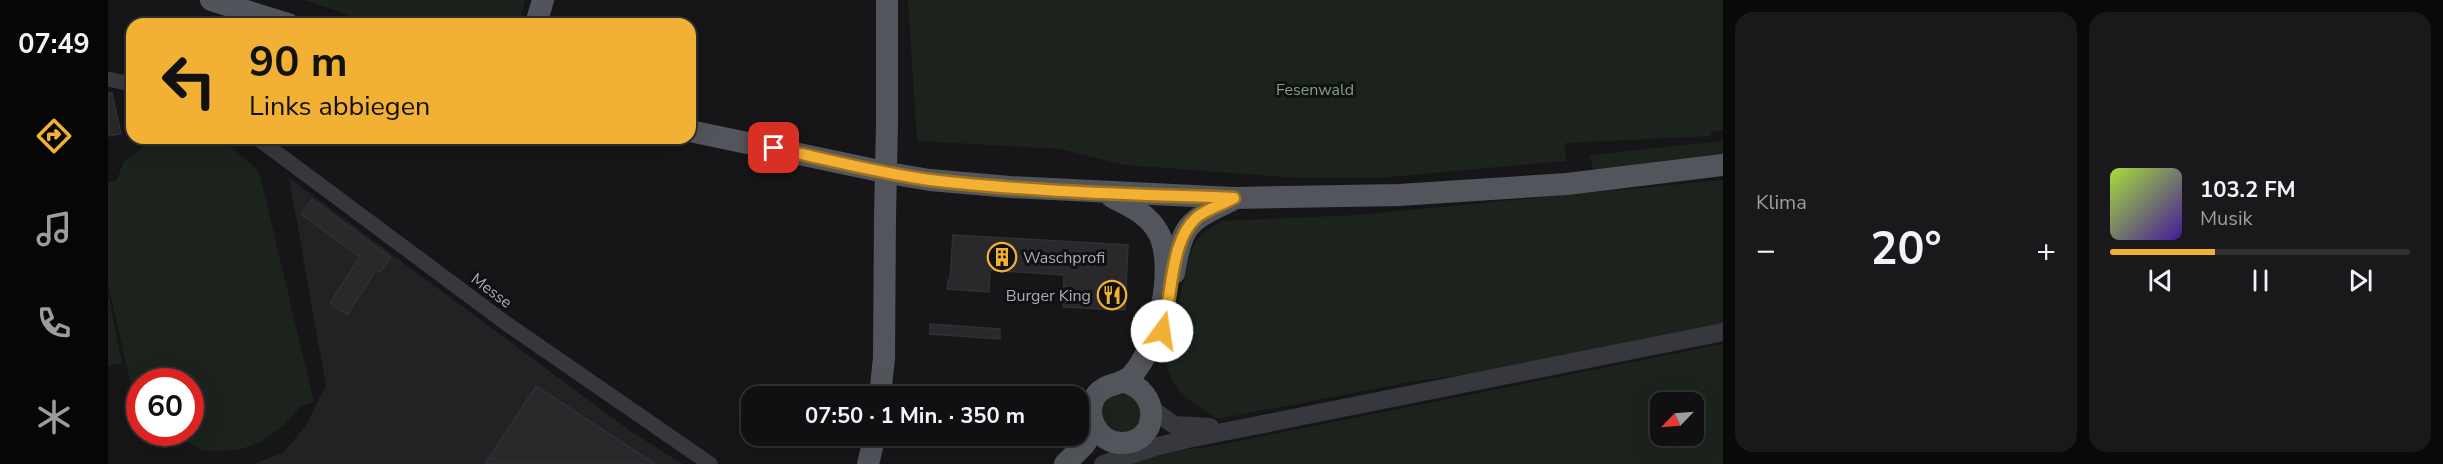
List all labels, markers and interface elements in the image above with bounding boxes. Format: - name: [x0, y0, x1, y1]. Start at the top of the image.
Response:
- text: 07:49: [18, 26, 90, 63]
- text: 90 m: [249, 34, 348, 91]
- icon: left: [150, 42, 228, 120]
- park label: Fesenwald: [1276, 79, 1354, 101]
- text: Links abbiegen: [249, 88, 430, 125]
- icon: directions: [33, 115, 75, 157]
- pin: [748, 122, 799, 173]
- icon: arrive: [757, 131, 790, 164]
- text: 103.2 FM: [2200, 175, 2296, 205]
- text: Klima: [1756, 189, 1807, 216]
- text: Musik: [2200, 205, 2253, 232]
- icon: music: [33, 208, 75, 250]
- text: 20°: [1870, 219, 1942, 280]
- text: −: [1756, 228, 1776, 273]
- text: +: [2036, 228, 2056, 273]
- building icon: Waschprofi: [986, 241, 1018, 273]
- place label: Waschprofi: [1023, 247, 1105, 269]
- icon: previous: [2144, 264, 2177, 297]
- icon: pause: [2244, 264, 2277, 297]
- icon: next: [2344, 264, 2377, 297]
- street label: Messe: [466, 268, 516, 313]
- restaurant icon: Burger King: [1096, 279, 1128, 311]
- place label: Burger King: [1006, 285, 1091, 307]
- position arrow: [1130, 299, 1194, 363]
- icon: phone: [33, 302, 75, 344]
- speed limit sign: 60: [126, 368, 204, 446]
- north arrow: [1650, 392, 1704, 446]
- map controls: [1650, 392, 1704, 446]
- icon: climate: [33, 396, 75, 438]
- text: 07:50 · 1 Min. · 350 m: [805, 401, 1025, 431]

